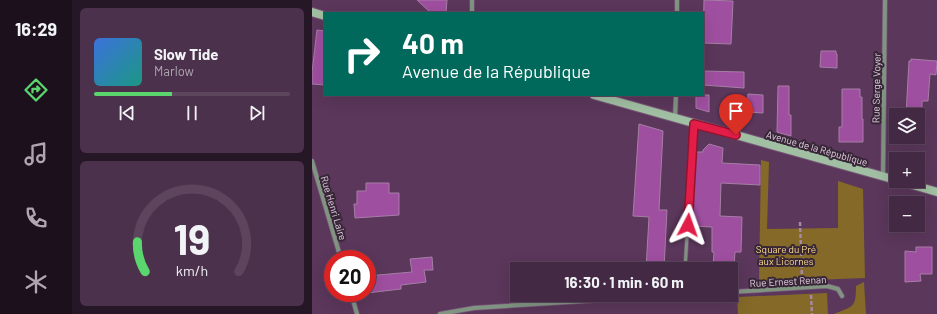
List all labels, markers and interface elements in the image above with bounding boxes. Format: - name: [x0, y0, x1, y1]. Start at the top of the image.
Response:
- text: 16:29: [15, 18, 57, 40]
- text: 40 m: [402, 26, 464, 60]
- icon: right: [336, 28, 388, 80]
- text: Slow Tide: [154, 45, 218, 63]
- street label: Rue Serge Voyer: [869, 52, 883, 123]
- text: Avenue de la République: [402, 60, 591, 82]
- text: Marlow: [154, 63, 194, 79]
- icon: directions: [22, 76, 50, 104]
- pin: [719, 94, 753, 135]
- icon: arrive: [725, 100, 747, 122]
- icon: previous: [116, 102, 138, 124]
- icon: pause: [181, 102, 203, 124]
- icon: next: [246, 102, 268, 124]
- map controls: [889, 108, 925, 232]
- button: layers: [889, 108, 925, 144]
- street label: Avenue de la République: [765, 128, 869, 168]
- icon: music: [22, 140, 50, 168]
- button: +: [889, 152, 925, 188]
- street label: Rue Henri Laire: [319, 174, 349, 242]
- button: −: [889, 196, 925, 232]
- icon: phone: [22, 204, 50, 232]
- position arrow: [667, 204, 709, 246]
- text: 19: [174, 212, 210, 262]
- park label: Square du Pré aux Licornes: [756, 243, 816, 267]
- speed limit sign: 20: [324, 250, 376, 302]
- text: km/h: [176, 261, 208, 278]
- icon: climate: [22, 268, 50, 296]
- text: 16:30 · 1 min · 60 m: [564, 273, 684, 291]
- street label: Rue Ernest Renan: [749, 273, 827, 289]

